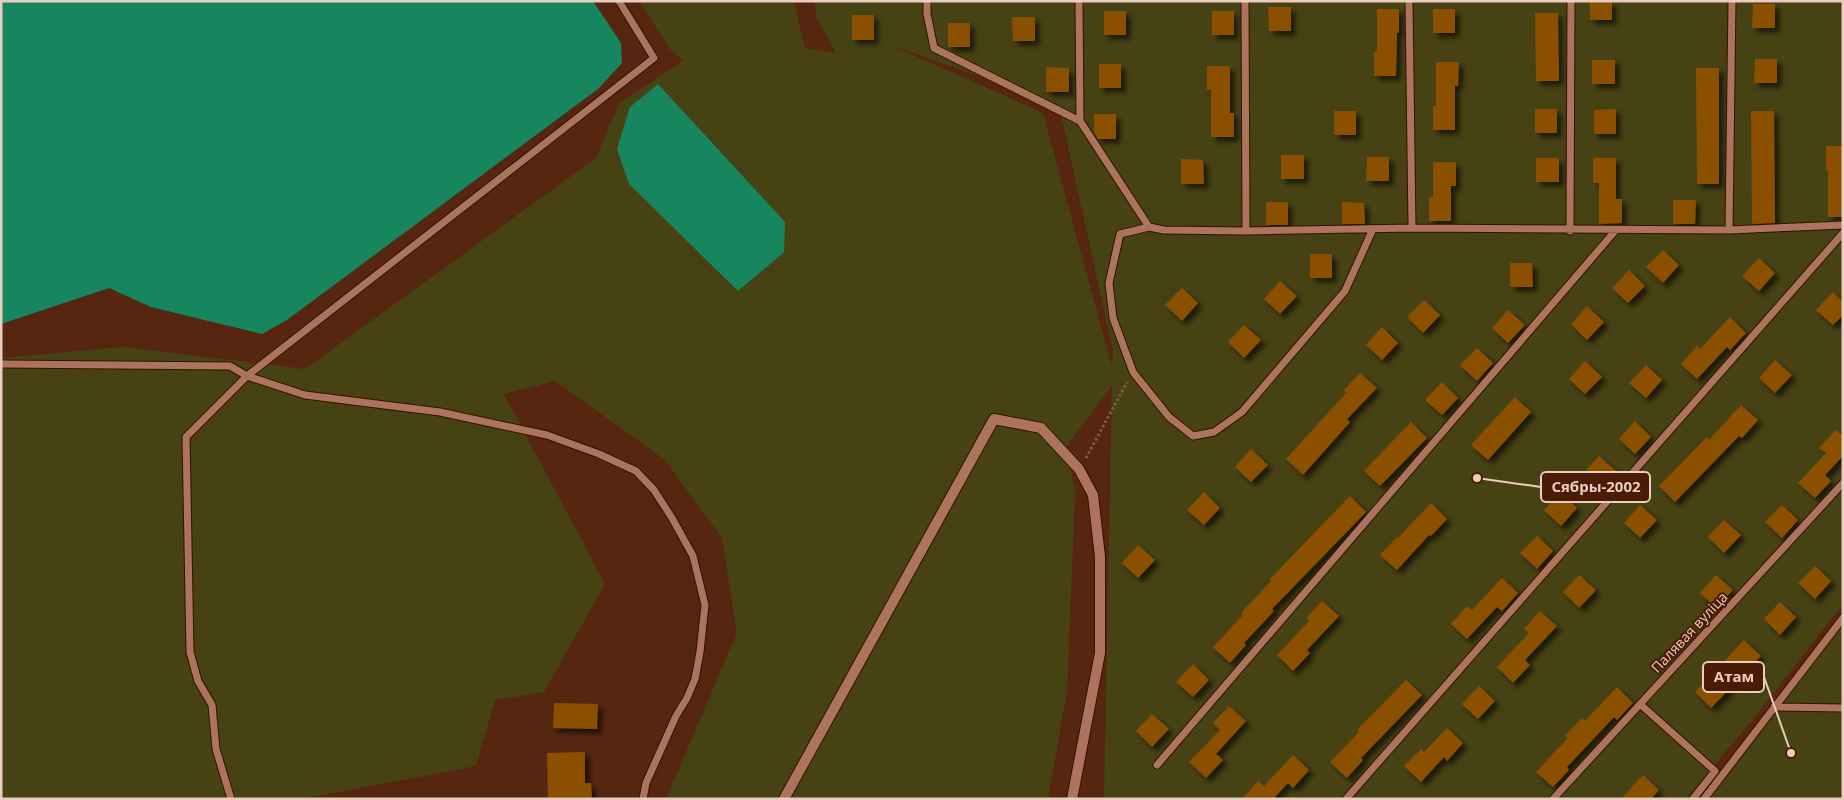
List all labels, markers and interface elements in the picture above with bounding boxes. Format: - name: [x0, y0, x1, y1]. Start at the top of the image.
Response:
- callout: Сябры-2002: [1541, 472, 1650, 502]
- text: Сябры-2002: [1551, 476, 1641, 496]
- street label: Палявая вуліца: [1647, 587, 1731, 677]
- callout: Атам: [1703, 662, 1764, 692]
- text: Атам: [1714, 666, 1754, 686]

